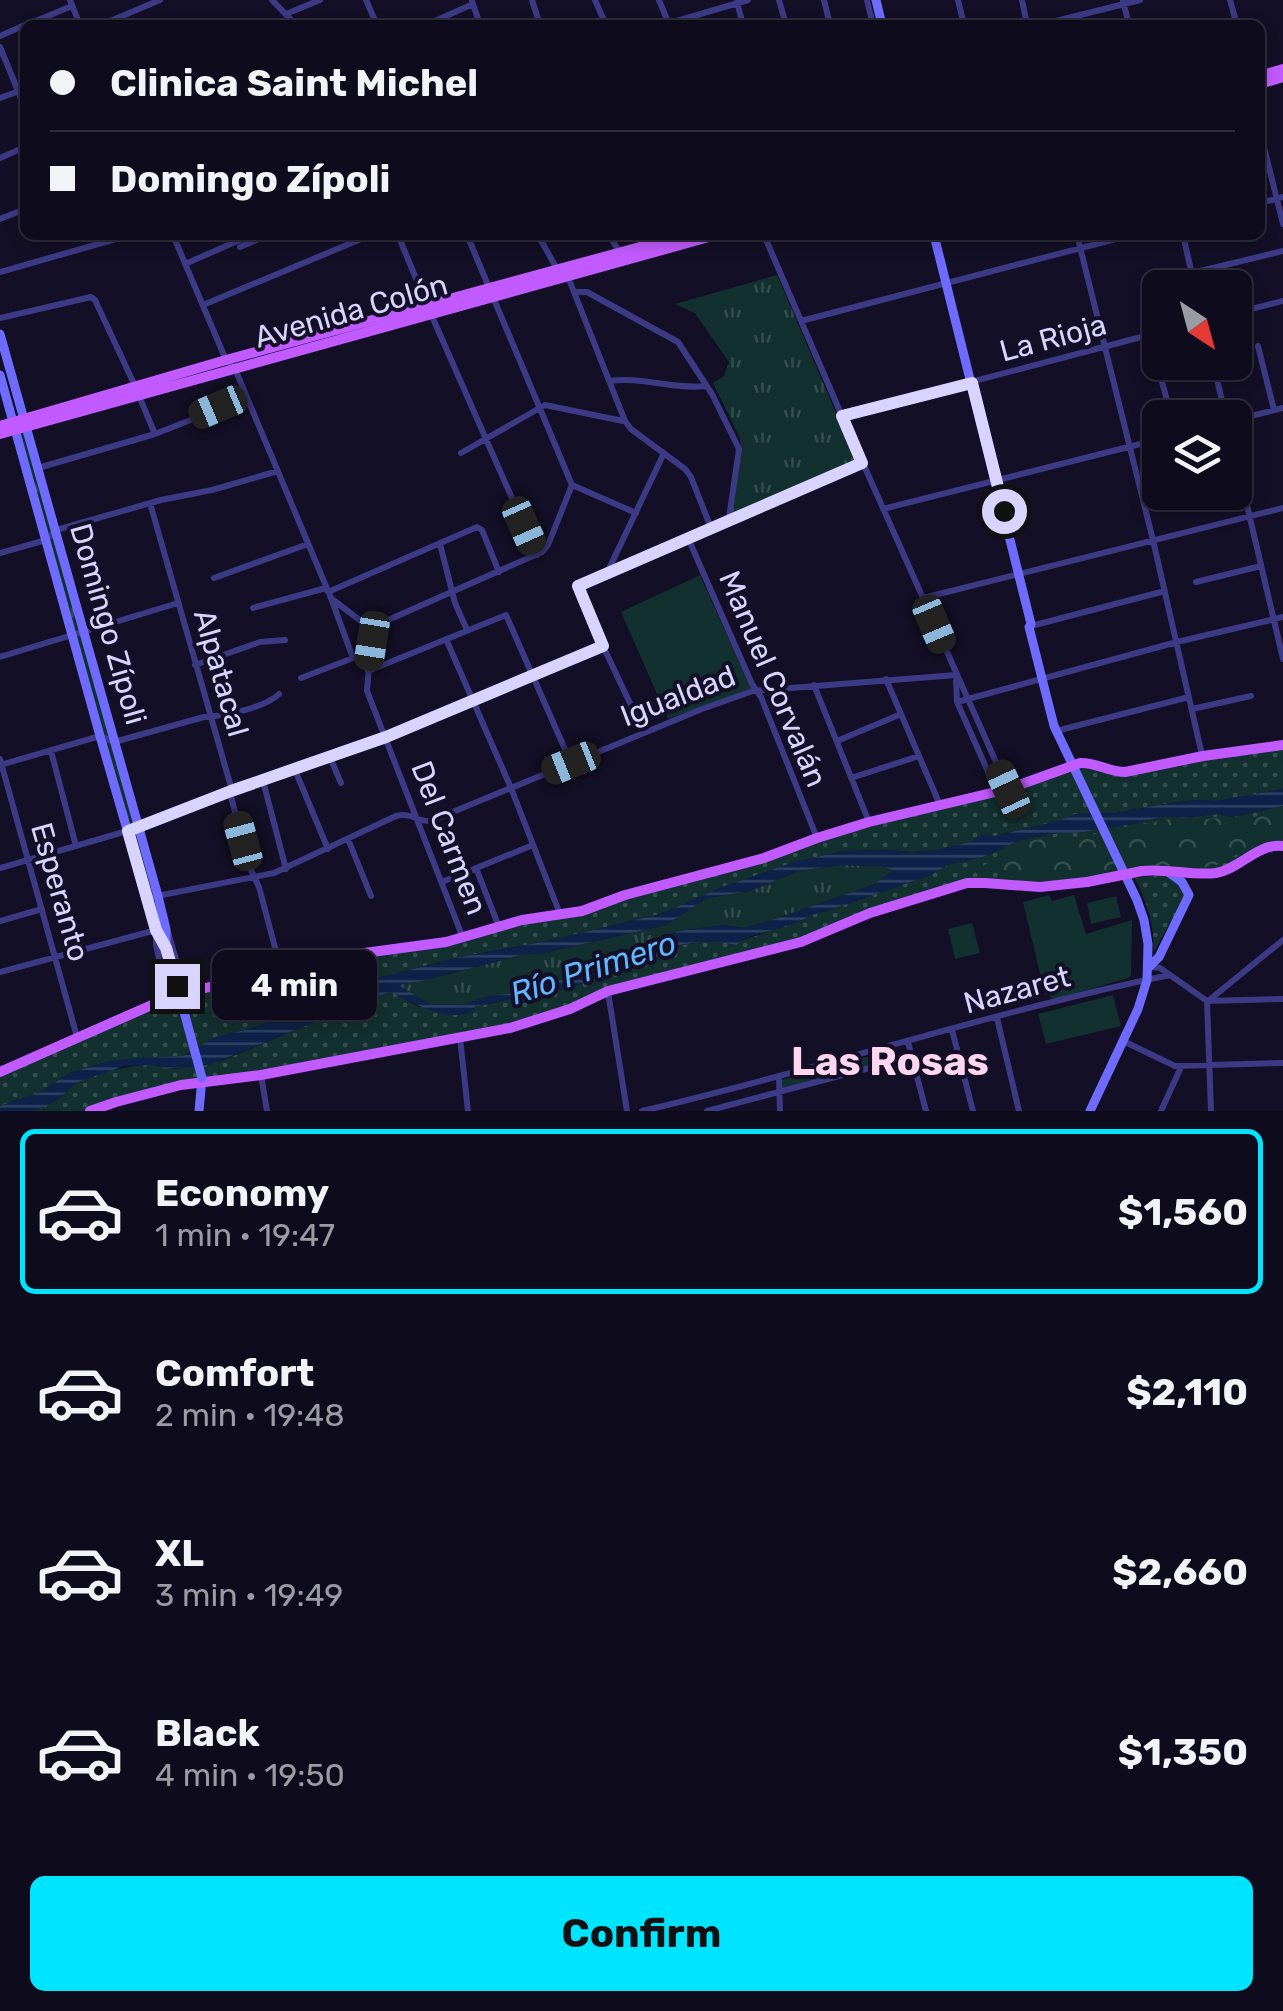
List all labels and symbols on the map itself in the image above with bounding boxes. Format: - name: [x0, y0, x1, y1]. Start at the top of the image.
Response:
- street label: Avenida Colón: [250, 266, 452, 356]
- north arrow: [1142, 270, 1252, 380]
- street label: La Rioja: [996, 306, 1110, 370]
- car: [185, 381, 251, 433]
- route start: [982, 489, 1027, 534]
- car: [498, 492, 550, 560]
- street label: Domingo Zípoli: [62, 519, 154, 729]
- street label: Manuel Corvalán: [711, 566, 835, 792]
- car: [908, 591, 960, 657]
- street label: Alpatacal: [186, 605, 256, 741]
- car: [352, 609, 392, 673]
- street label: Igualdad: [615, 658, 741, 734]
- car: [538, 738, 604, 788]
- car: [982, 755, 1034, 823]
- street label: Del Carmen: [403, 756, 495, 920]
- car: [221, 808, 265, 874]
- street label: Esperanto: [23, 818, 97, 966]
- water label: Río Primero: [505, 923, 681, 1013]
- callout: 4 min: [212, 951, 377, 1021]
- street label: Nazaret: [960, 958, 1074, 1021]
- route end: [155, 964, 200, 1009]
- district label: Las Rosas: [791, 1038, 989, 1085]

